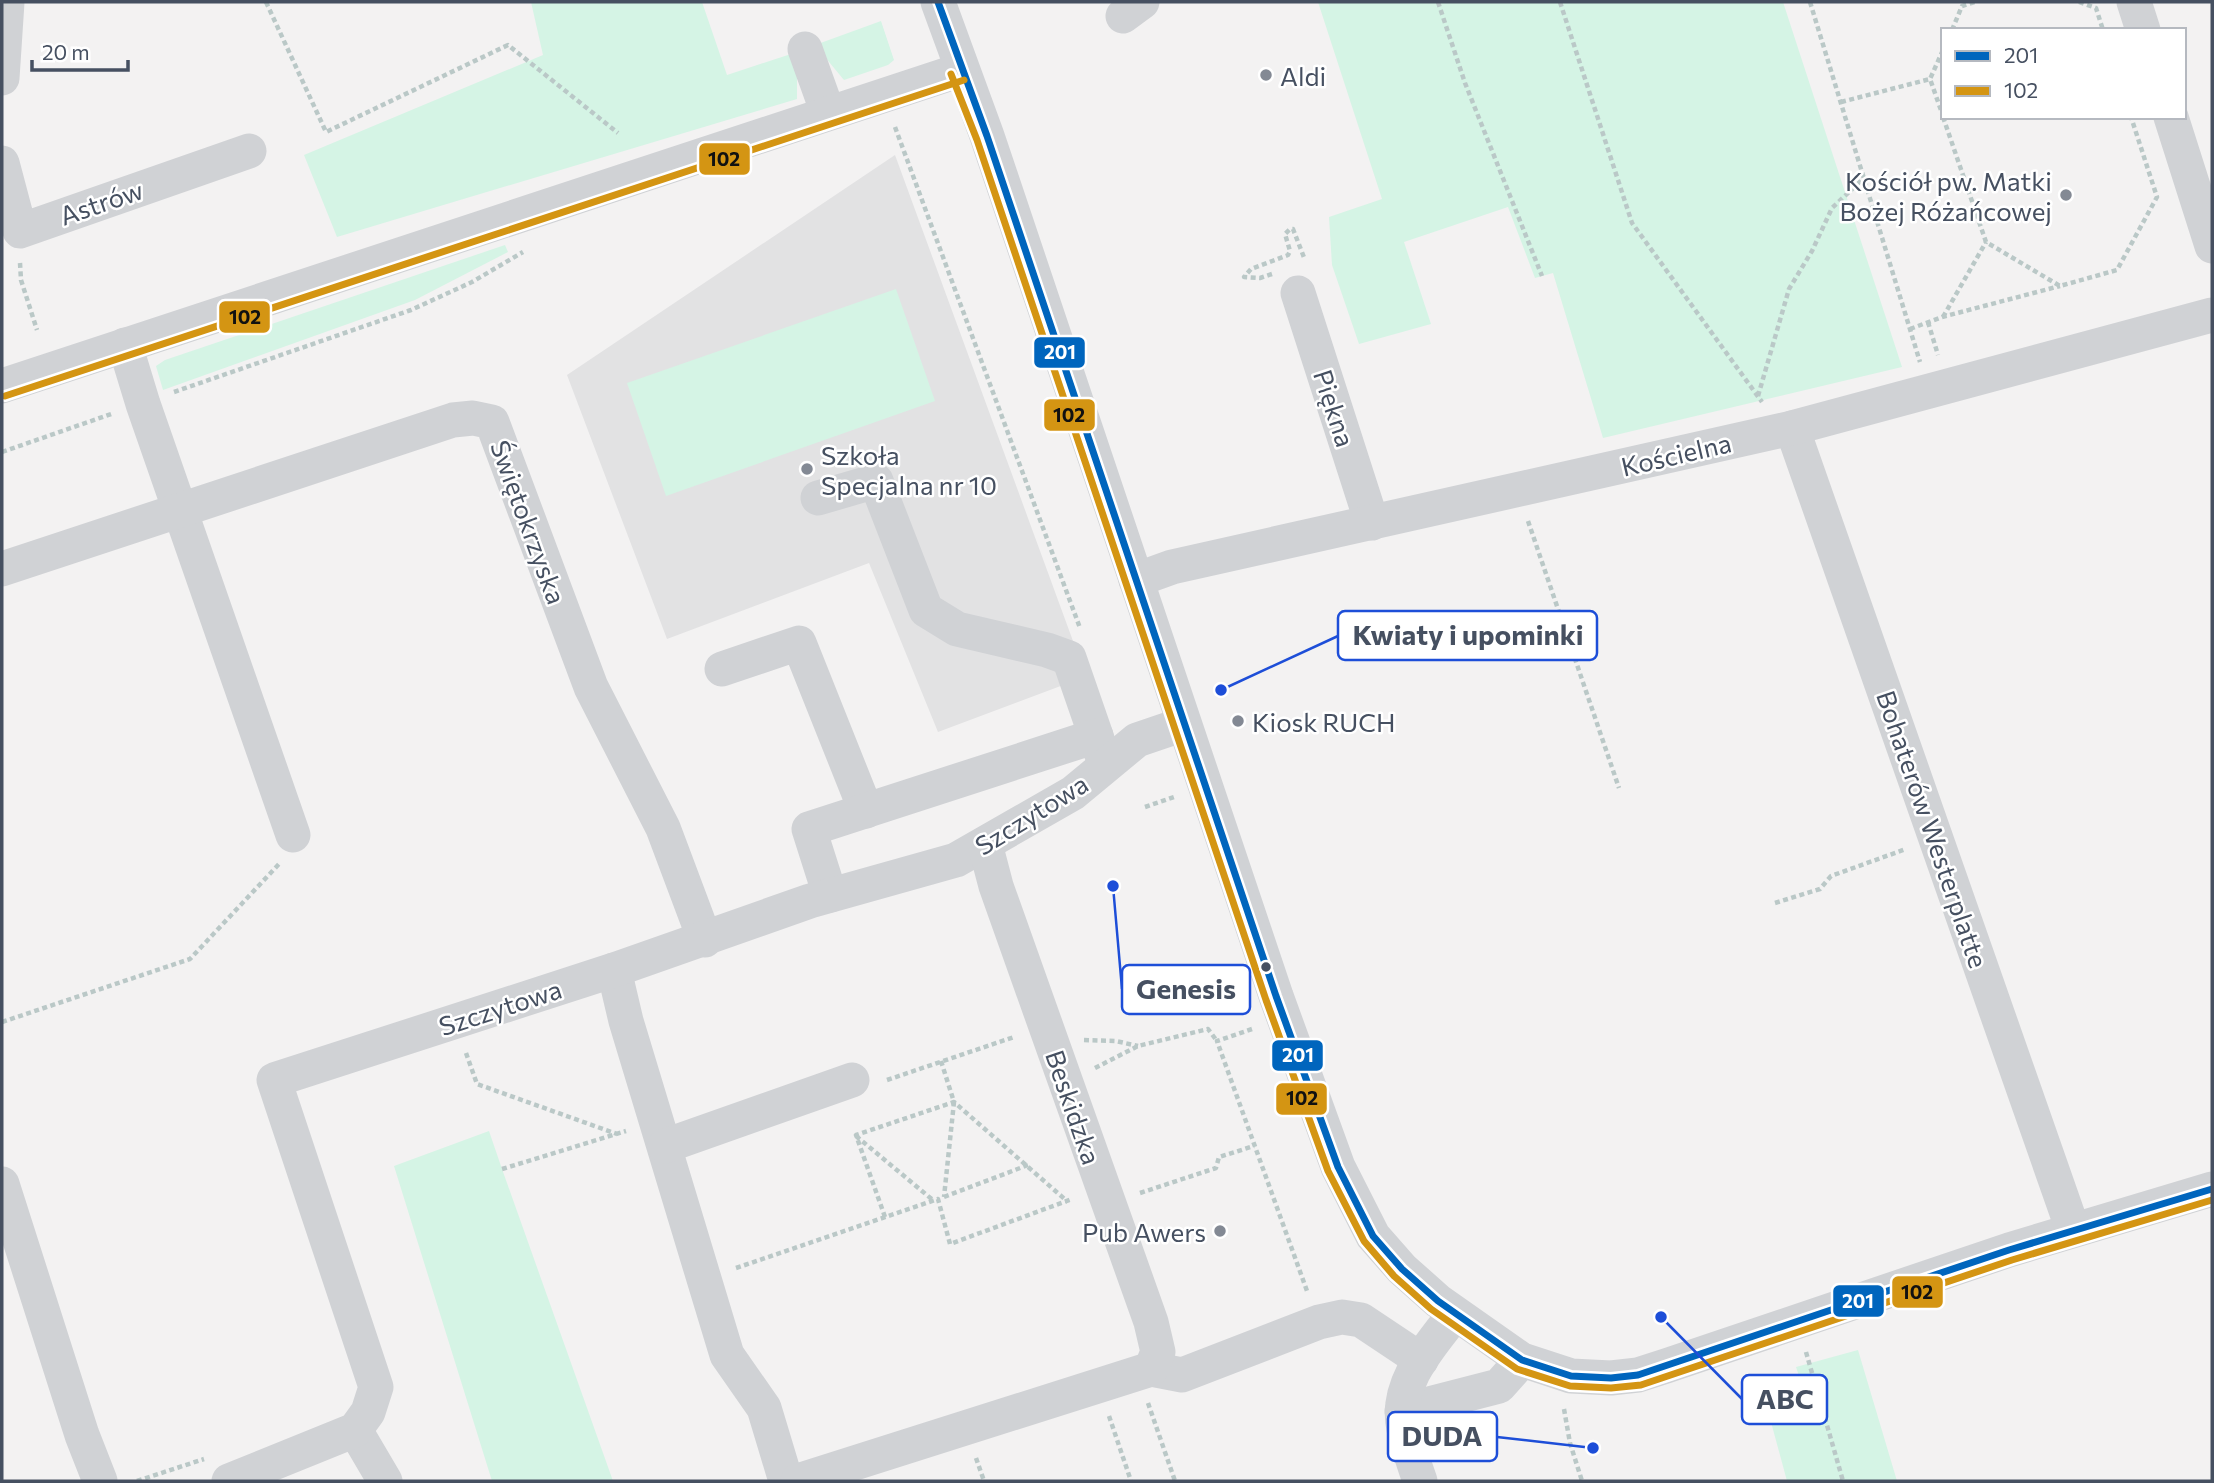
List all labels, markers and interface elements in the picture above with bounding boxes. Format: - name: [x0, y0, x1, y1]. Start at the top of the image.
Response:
- scale bar: [32, 28, 128, 72]
- legend: [1941, 28, 2186, 119]
- text: 20 m: [42, 39, 90, 64]
- text: 201: [2004, 42, 2038, 67]
- place label: Aldi: [1280, 60, 1326, 91]
- marker: Aldi: [1258, 67, 1274, 83]
- text: 102: [2004, 77, 2038, 102]
- line badge: 102: [698, 142, 751, 176]
- text: 102: [708, 147, 740, 170]
- place label: Kościół pw. Matki Bożej Różańcowej: [1839, 165, 2052, 226]
- street label: Astrów: [55, 173, 147, 231]
- marker: Kościół pw. Matki Bożej Różańcowej: [2058, 187, 2074, 203]
- line badge: 102: [218, 300, 271, 334]
- text: 102: [229, 305, 261, 328]
- line badge: 201: [1033, 336, 1086, 369]
- text: 201: [1044, 340, 1076, 363]
- street label: Piękna: [1308, 365, 1362, 451]
- line badge: 102: [1043, 398, 1096, 432]
- text: 102: [1053, 403, 1085, 426]
- street label: Kościelna: [1618, 426, 1734, 482]
- street label: Świętokrzyska: [485, 436, 573, 608]
- place label: Szkoła Specjalna nr 10: [821, 439, 997, 500]
- marker: Szkoła Specjalna nr 10: [799, 461, 815, 477]
- callout: Kwiaty i upominki: [1338, 611, 1597, 660]
- text: Kwiaty i upominki: [1352, 617, 1584, 651]
- street label: Bohaterów Westerplatte: [1871, 686, 1995, 972]
- place label: Kiosk RUCH: [1252, 706, 1396, 737]
- marker: Kiosk RUCH: [1230, 713, 1246, 729]
- street label: Szczytowa: [969, 767, 1093, 861]
- unlabelled marker: [1259, 960, 1273, 974]
- callout: Genesis: [1122, 965, 1250, 1014]
- text: Genesis: [1136, 971, 1236, 1005]
- street label: Szczytowa: [435, 973, 565, 1041]
- line badge: 201: [1271, 1039, 1324, 1072]
- text: 201: [1282, 1043, 1314, 1066]
- street label: Beskidzka: [1040, 1046, 1108, 1168]
- line badge: 102: [1275, 1082, 1328, 1116]
- text: 102: [1286, 1086, 1318, 1109]
- place label: Pub Awers: [1082, 1216, 1206, 1247]
- marker: Pub Awers: [1212, 1223, 1228, 1239]
- line badge: 102: [1891, 1275, 1944, 1309]
- text: 102: [1901, 1280, 1933, 1303]
- line badge: 201: [1832, 1284, 1885, 1318]
- text: 201: [1842, 1289, 1874, 1312]
- callout: ABC: [1742, 1375, 1827, 1424]
- text: ABC: [1756, 1381, 1814, 1415]
- callout: DUDA: [1388, 1412, 1497, 1461]
- text: DUDA: [1402, 1418, 1482, 1452]

